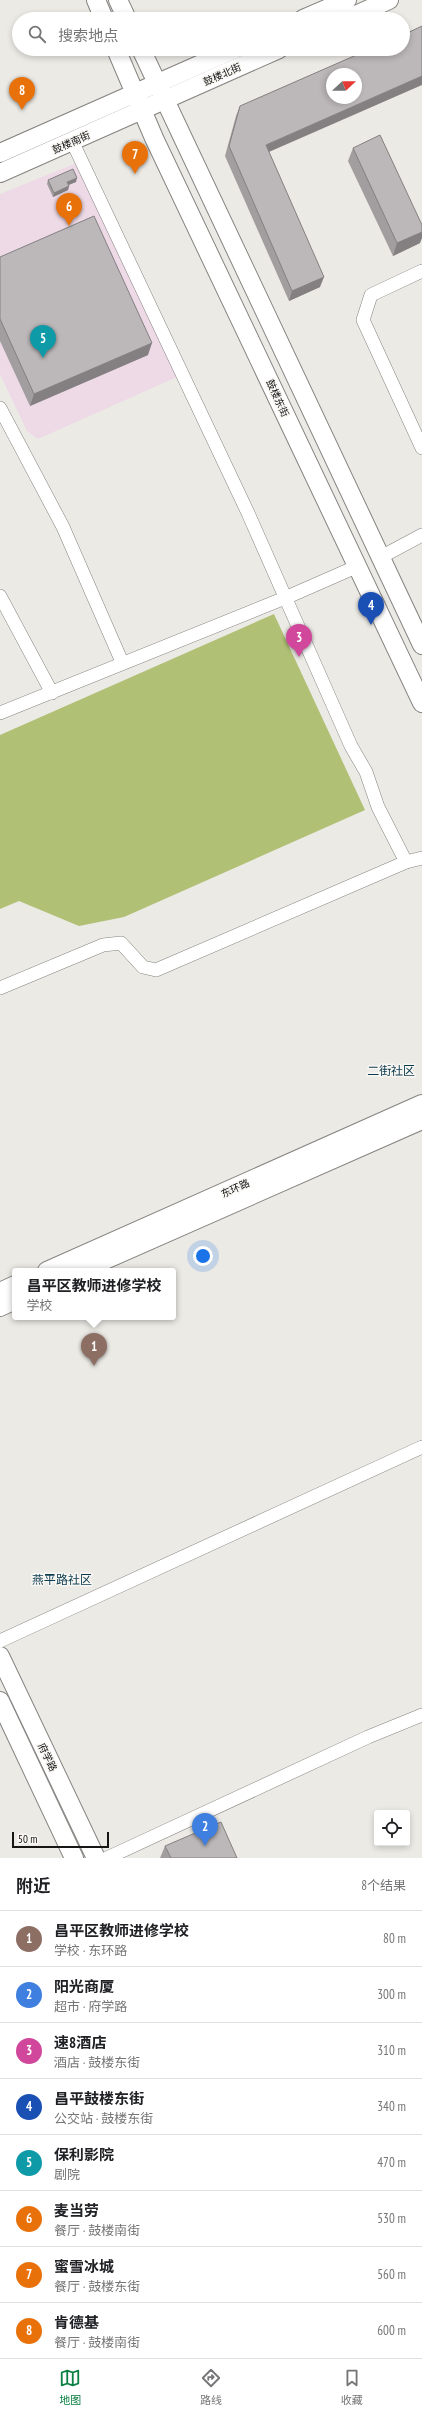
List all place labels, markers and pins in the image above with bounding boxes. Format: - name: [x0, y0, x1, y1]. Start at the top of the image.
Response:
- pin: 8: [9, 77, 35, 110]
- pin: 7: [122, 141, 148, 174]
- pin: 6: [56, 193, 82, 226]
- pin: 5: [30, 325, 56, 358]
- pin: 4: [358, 592, 384, 625]
- pin: 3: [286, 624, 312, 657]
- pin: 1: [81, 1333, 107, 1366]
- pin: 2: [192, 1813, 218, 1846]

